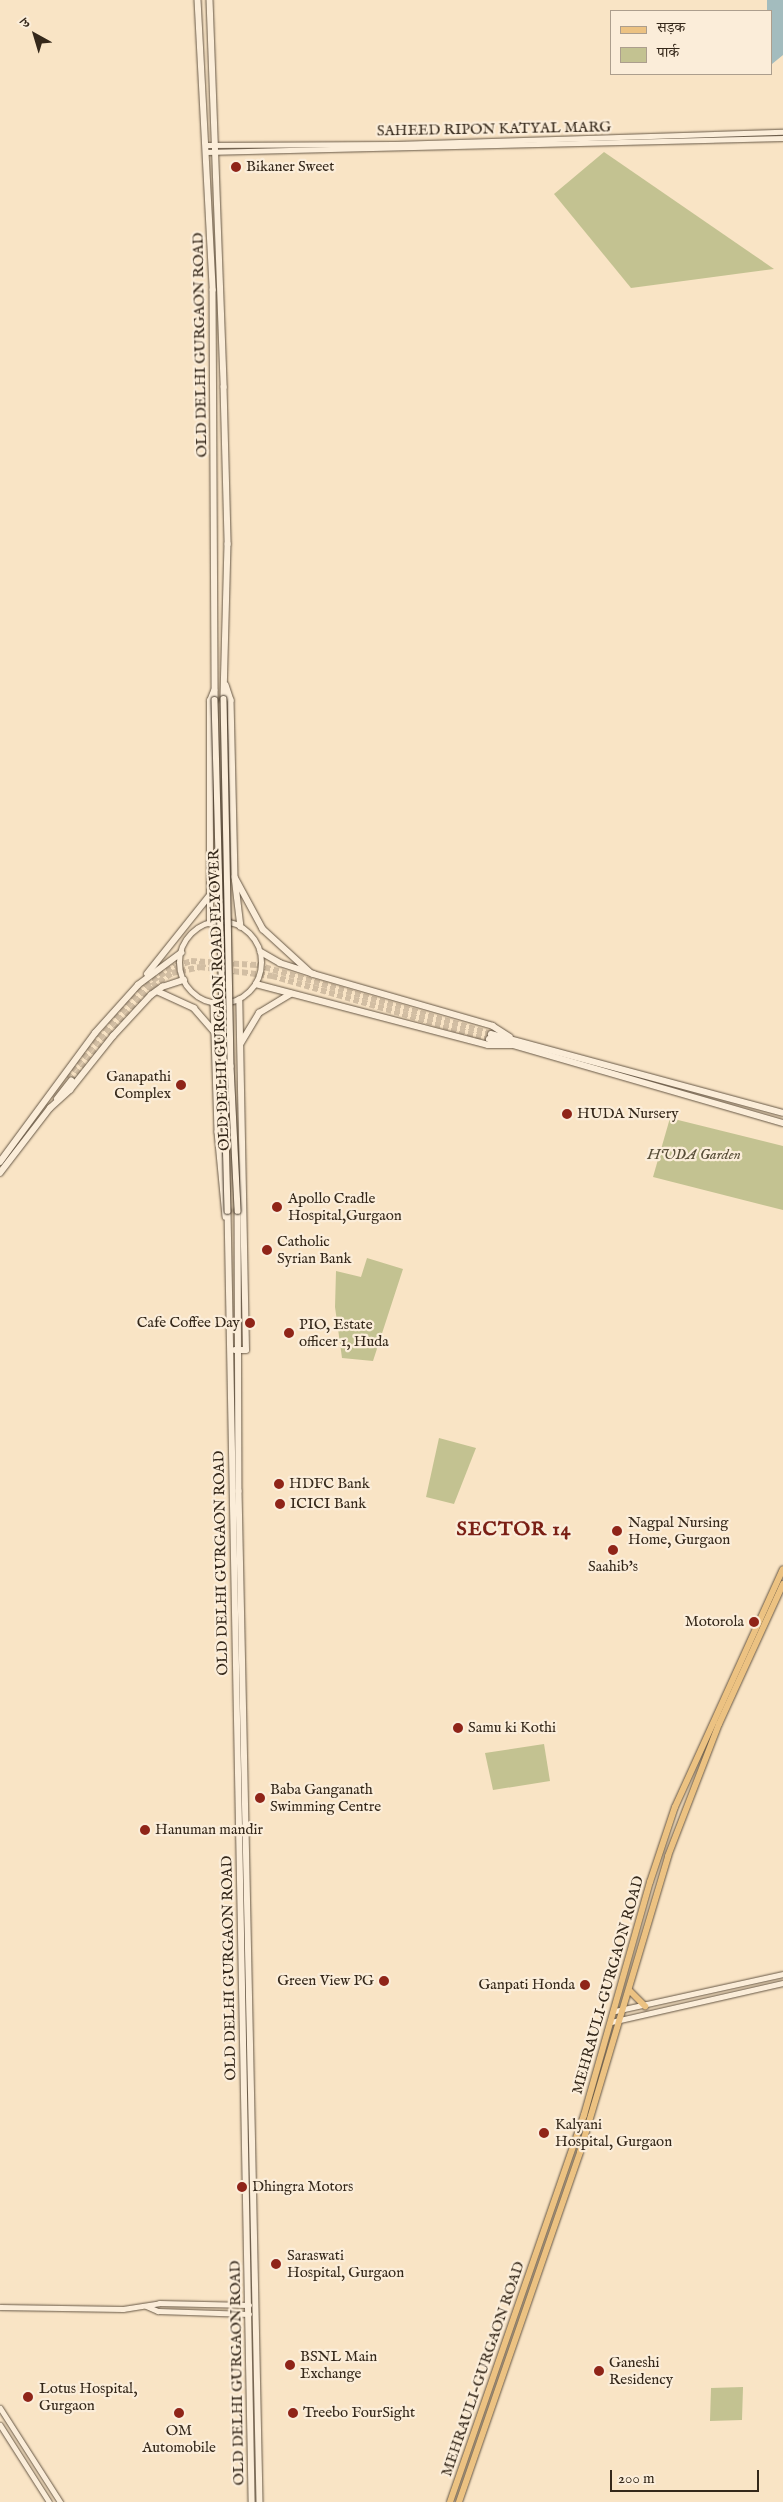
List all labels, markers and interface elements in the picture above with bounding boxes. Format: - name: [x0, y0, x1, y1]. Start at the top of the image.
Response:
- north arrow: [10, 10, 60, 60]
- legend: [610, 10, 773, 75]
- text: उ: [17, 14, 34, 33]
- text: सड़क: [657, 18, 685, 37]
- text: पार्क: [657, 43, 679, 62]
- street label: SAHEED RIPON KATYAL MARG: [377, 118, 611, 140]
- place label: Bikaner Sweet: [246, 158, 334, 176]
- marker: Bikaner Sweet: [230, 161, 242, 173]
- street label: OLD DELHI GURGAON ROAD: [189, 232, 211, 458]
- street label: OLD DELHI GURGAON ROAD FLYOVER: [205, 849, 233, 1151]
- place label: Ganapathi Complex: [106, 1067, 171, 1102]
- marker: Ganapathi Complex: [175, 1079, 187, 1091]
- place label: HUDA Nursery: [577, 1105, 679, 1123]
- marker: HUDA Nursery: [561, 1108, 573, 1120]
- park label: HUDA Garden: [647, 1146, 741, 1164]
- place label: Apollo Cradle Hospital,Gurgaon: [288, 1189, 402, 1224]
- marker: Apollo Cradle Hospital,Gurgaon: [270, 1200, 284, 1214]
- place label: Catholic Syrian Bank: [277, 1232, 352, 1267]
- marker: Catholic Syrian Bank: [261, 1244, 273, 1256]
- place label: Cafe Coffee Day: [137, 1314, 240, 1332]
- place label: PIO, Estate officer 1, Huda: [299, 1315, 389, 1350]
- marker: Cafe Coffee Day: [244, 1317, 256, 1329]
- marker: PIO, Estate officer 1, Huda: [283, 1327, 295, 1339]
- street label: OLD DELHI GURGAON ROAD: [210, 1450, 232, 1676]
- place label: HDFC Bank: [289, 1475, 370, 1493]
- marker: HDFC Bank: [273, 1478, 285, 1490]
- place label: ICICI Bank: [290, 1495, 366, 1513]
- marker: ICICI Bank: [274, 1498, 286, 1510]
- place label: Nagpal Nursing Home, Gurgaon: [628, 1513, 730, 1548]
- district label: SECTOR 14: [455, 1517, 573, 1541]
- marker: Nagpal Nursing Home, Gurgaon: [610, 1524, 624, 1538]
- marker: Saahib's: [607, 1544, 619, 1556]
- place label: Saahib's: [588, 1558, 638, 1576]
- place label: Motorola: [685, 1613, 744, 1631]
- marker: Motorola: [748, 1616, 760, 1628]
- place label: Samu ki Kothi: [468, 1719, 556, 1737]
- marker: Samu ki Kothi: [452, 1722, 464, 1734]
- place label: Baba Ganganath Swimming Centre: [270, 1780, 381, 1815]
- marker: Baba Ganganath Swimming Centre: [254, 1792, 266, 1804]
- place label: Hanuman mandir: [155, 1821, 263, 1839]
- marker: Hanuman mandir: [139, 1824, 151, 1836]
- street label: OLD DELHI GURGAON ROAD: [218, 1855, 240, 2081]
- street label: MEHRAULI-GURGAON ROAD: [568, 1874, 648, 2096]
- place label: Green View PG: [277, 1972, 374, 1990]
- marker: Green View PG: [378, 1975, 390, 1987]
- place label: Ganpati Honda: [478, 1976, 575, 1994]
- marker: Ganpati Honda: [579, 1979, 591, 1991]
- place label: Kalyani Hospital, Gurgaon: [555, 2115, 672, 2150]
- marker: Kalyani Hospital, Gurgaon: [537, 2126, 551, 2140]
- place label: Dhingra Motors: [252, 2178, 353, 2196]
- marker: Dhingra Motors: [236, 2181, 248, 2193]
- place label: Saraswati Hospital, Gurgaon: [287, 2246, 404, 2281]
- marker: Saraswati Hospital, Gurgaon: [269, 2257, 283, 2271]
- street label: MEHRAULI-GURGAON ROAD: [438, 2259, 528, 2479]
- street label: OLD DELHI GURGAON ROAD: [226, 2260, 248, 2486]
- place label: BSNL Main Exchange: [300, 2347, 377, 2382]
- place label: Ganeshi Residency: [609, 2353, 673, 2388]
- marker: BSNL Main Exchange: [284, 2359, 296, 2371]
- marker: Ganeshi Residency: [593, 2365, 605, 2377]
- place label: Lotus Hospital, Gurgaon: [39, 2379, 137, 2414]
- marker: Lotus Hospital, Gurgaon: [21, 2390, 35, 2404]
- place label: Treebo FourSight: [303, 2404, 415, 2422]
- marker: OM Automobile: [173, 2407, 185, 2419]
- marker: Treebo FourSight: [287, 2407, 299, 2419]
- place label: OM Automobile: [142, 2421, 216, 2456]
- scale bar: [613, 2460, 762, 2492]
- text: 200 m: [618, 2469, 655, 2488]

